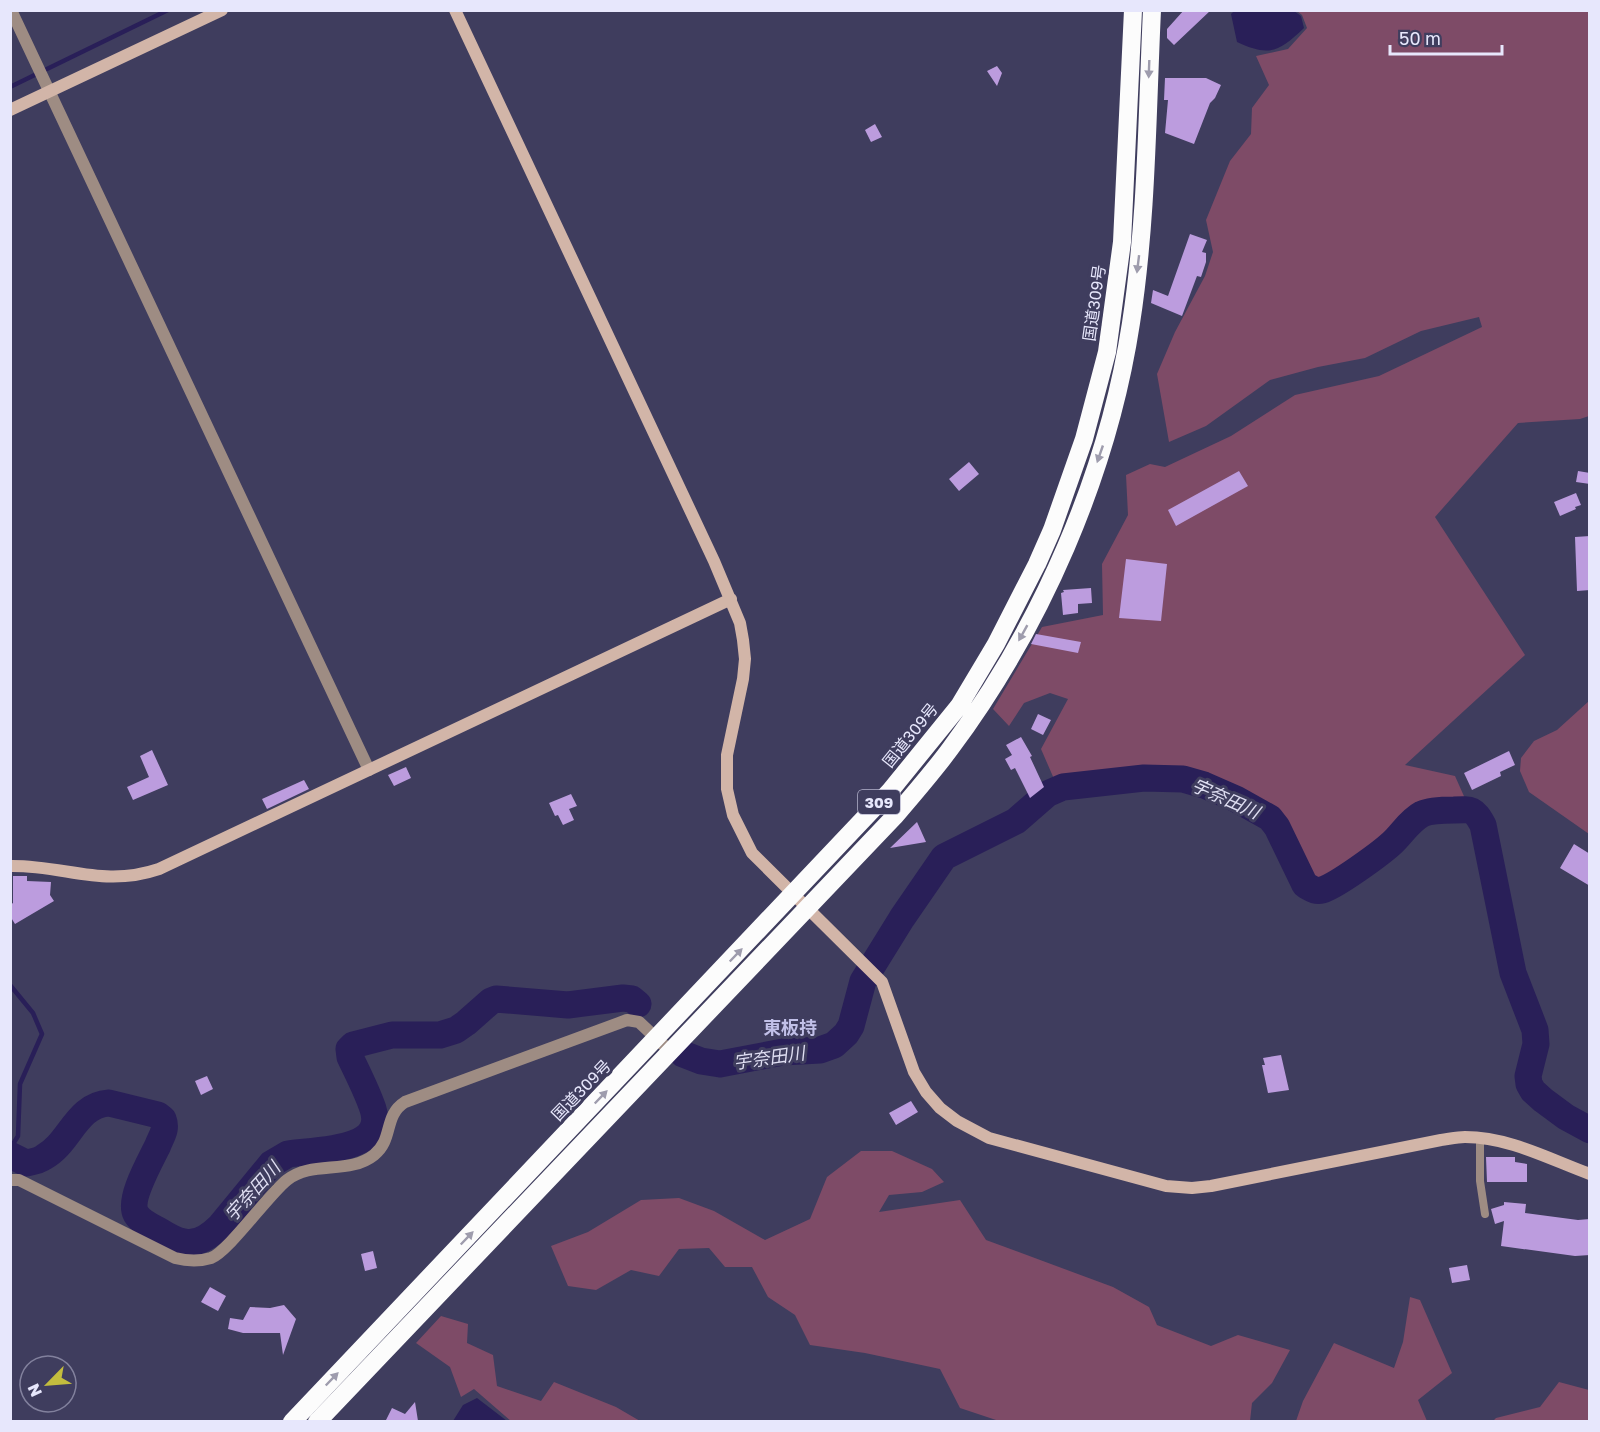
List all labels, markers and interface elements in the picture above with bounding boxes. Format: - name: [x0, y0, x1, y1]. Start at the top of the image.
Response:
- scale bar: [1390, 18, 1502, 56]
- text: 50 m: [1399, 27, 1441, 49]
- one-way arrow: [1145, 59, 1154, 78]
- one-way arrow: [1133, 254, 1143, 273]
- street label: 国道309号: [1079, 263, 1109, 343]
- one-way arrow: [1094, 445, 1104, 463]
- one-way arrow: [1019, 625, 1029, 642]
- street label: 国道309号: [878, 699, 942, 771]
- water label: 宇奈田川: [1189, 773, 1265, 824]
- road number: 309: [858, 790, 900, 814]
- one-way arrow: [728, 949, 742, 963]
- district label: 東板持: [763, 1016, 817, 1038]
- water label: 宇奈田川: [732, 1041, 808, 1073]
- street label: 国道309号: [547, 1055, 615, 1125]
- one-way arrow: [594, 1090, 608, 1104]
- water label: 宇奈田川: [220, 1155, 286, 1225]
- one-way arrow: [460, 1231, 473, 1246]
- north arrow: [18, 1354, 78, 1414]
- one-way arrow: [325, 1373, 339, 1387]
- text: N: [23, 1381, 46, 1400]

